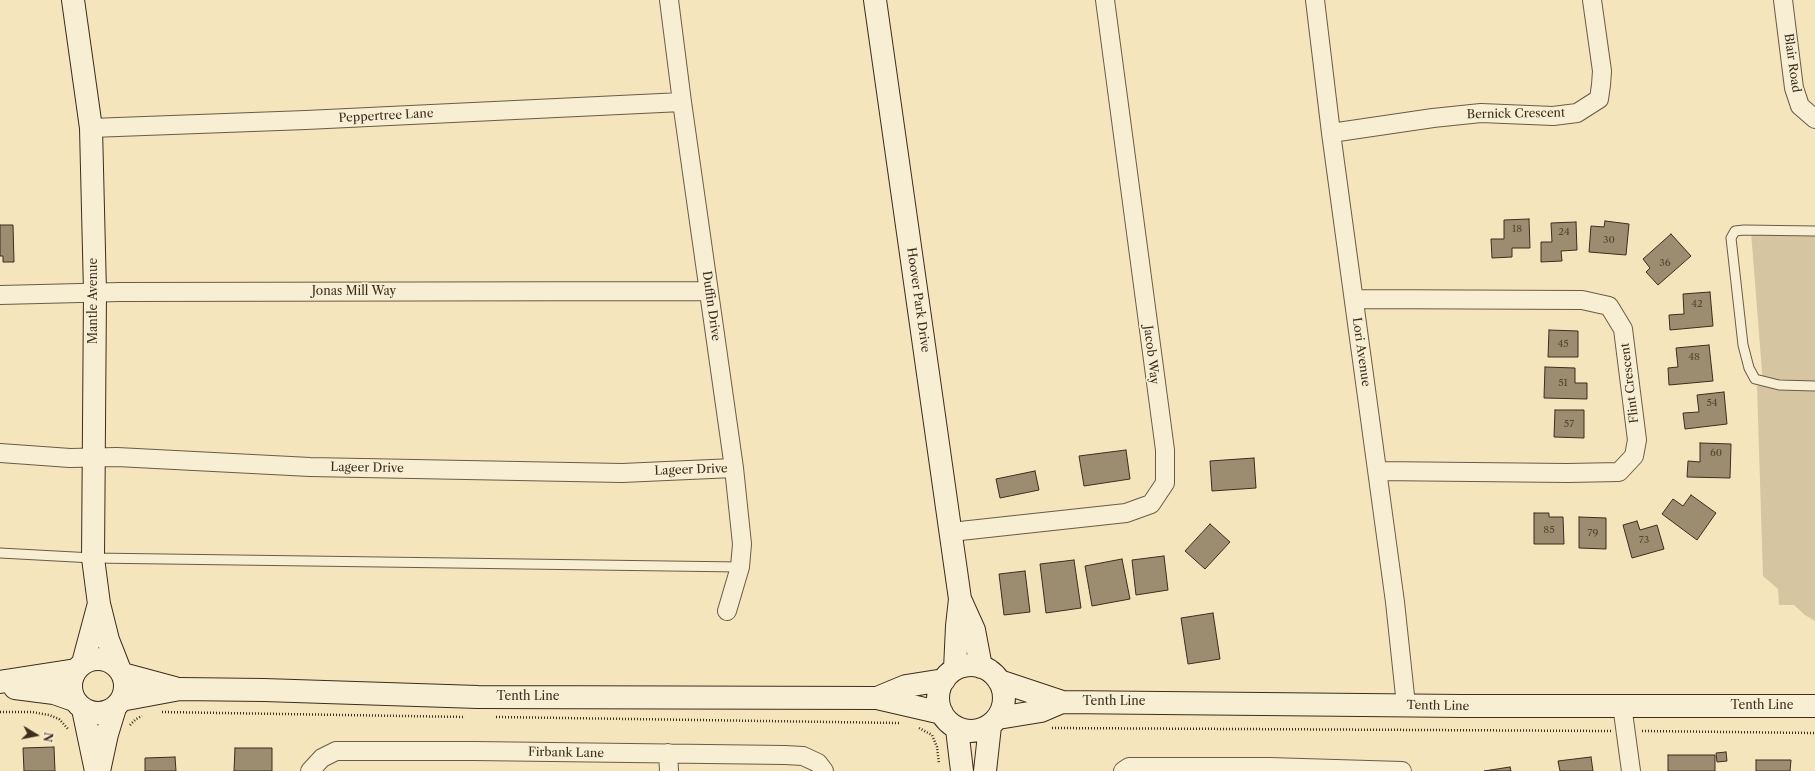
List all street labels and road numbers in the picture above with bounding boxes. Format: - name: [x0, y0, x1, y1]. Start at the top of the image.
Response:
- street label: Blair Road: [1781, 32, 1803, 94]
- street label: Peppertree Lane: [338, 106, 434, 126]
- street label: Bernick Crescent: [1467, 106, 1565, 122]
- street label: Hoover Park Drive: [903, 247, 933, 353]
- street label: Mantle Avenue: [87, 258, 101, 344]
- street label: Duffin Drive: [699, 270, 723, 342]
- street label: Jonas Mill Way: [312, 285, 396, 299]
- street label: Lori Avenue: [1349, 316, 1373, 388]
- street label: Jacob Way: [1140, 325, 1162, 385]
- street label: Flint Crescent: [1618, 342, 1642, 424]
- street label: Lageer Drive: [330, 460, 404, 476]
- street label: Lageer Drive: [654, 462, 728, 478]
- street label: Tenth Line: [497, 690, 559, 704]
- street label: Tenth Line: [1083, 695, 1145, 709]
- street label: Tenth Line: [1406, 698, 1470, 714]
- street label: Tenth Line: [1731, 699, 1793, 713]
- street label: Firbank Lane: [528, 745, 604, 761]

